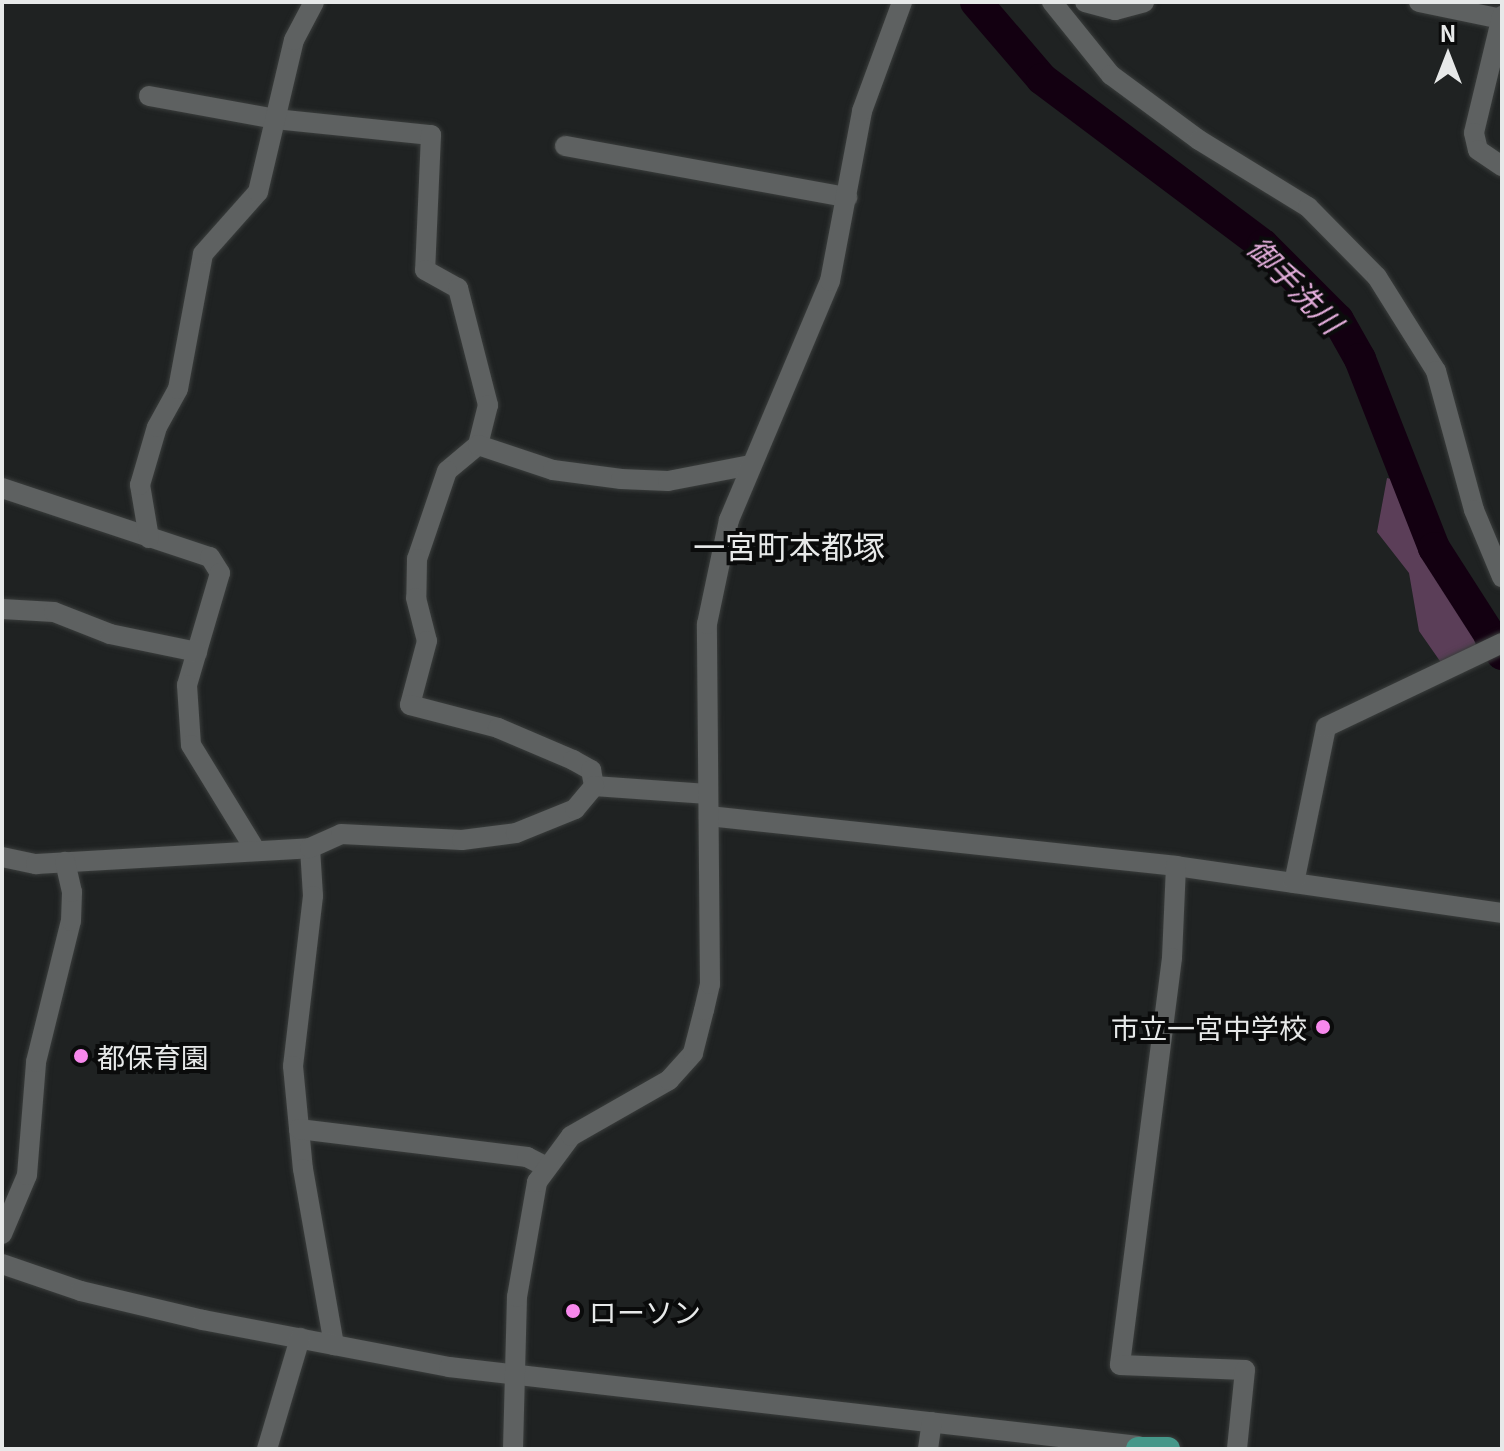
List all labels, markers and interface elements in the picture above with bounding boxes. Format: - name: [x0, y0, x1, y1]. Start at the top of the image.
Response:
- north arrow: [1408, 16, 1488, 96]
- text: N: [1440, 16, 1456, 48]
- water label: 御手洗川: [1241, 228, 1351, 340]
- district label: 一宮町本都塚: [693, 526, 885, 564]
- place label: 市立一宮中学校: [1111, 1010, 1307, 1044]
- marker: 市立一宮中学校: [1314, 1018, 1332, 1036]
- place label: 都保育園: [97, 1039, 209, 1073]
- marker: 都保育園: [72, 1047, 90, 1065]
- place label: ローソン: [589, 1294, 701, 1328]
- marker: ローソン: [564, 1302, 582, 1320]

